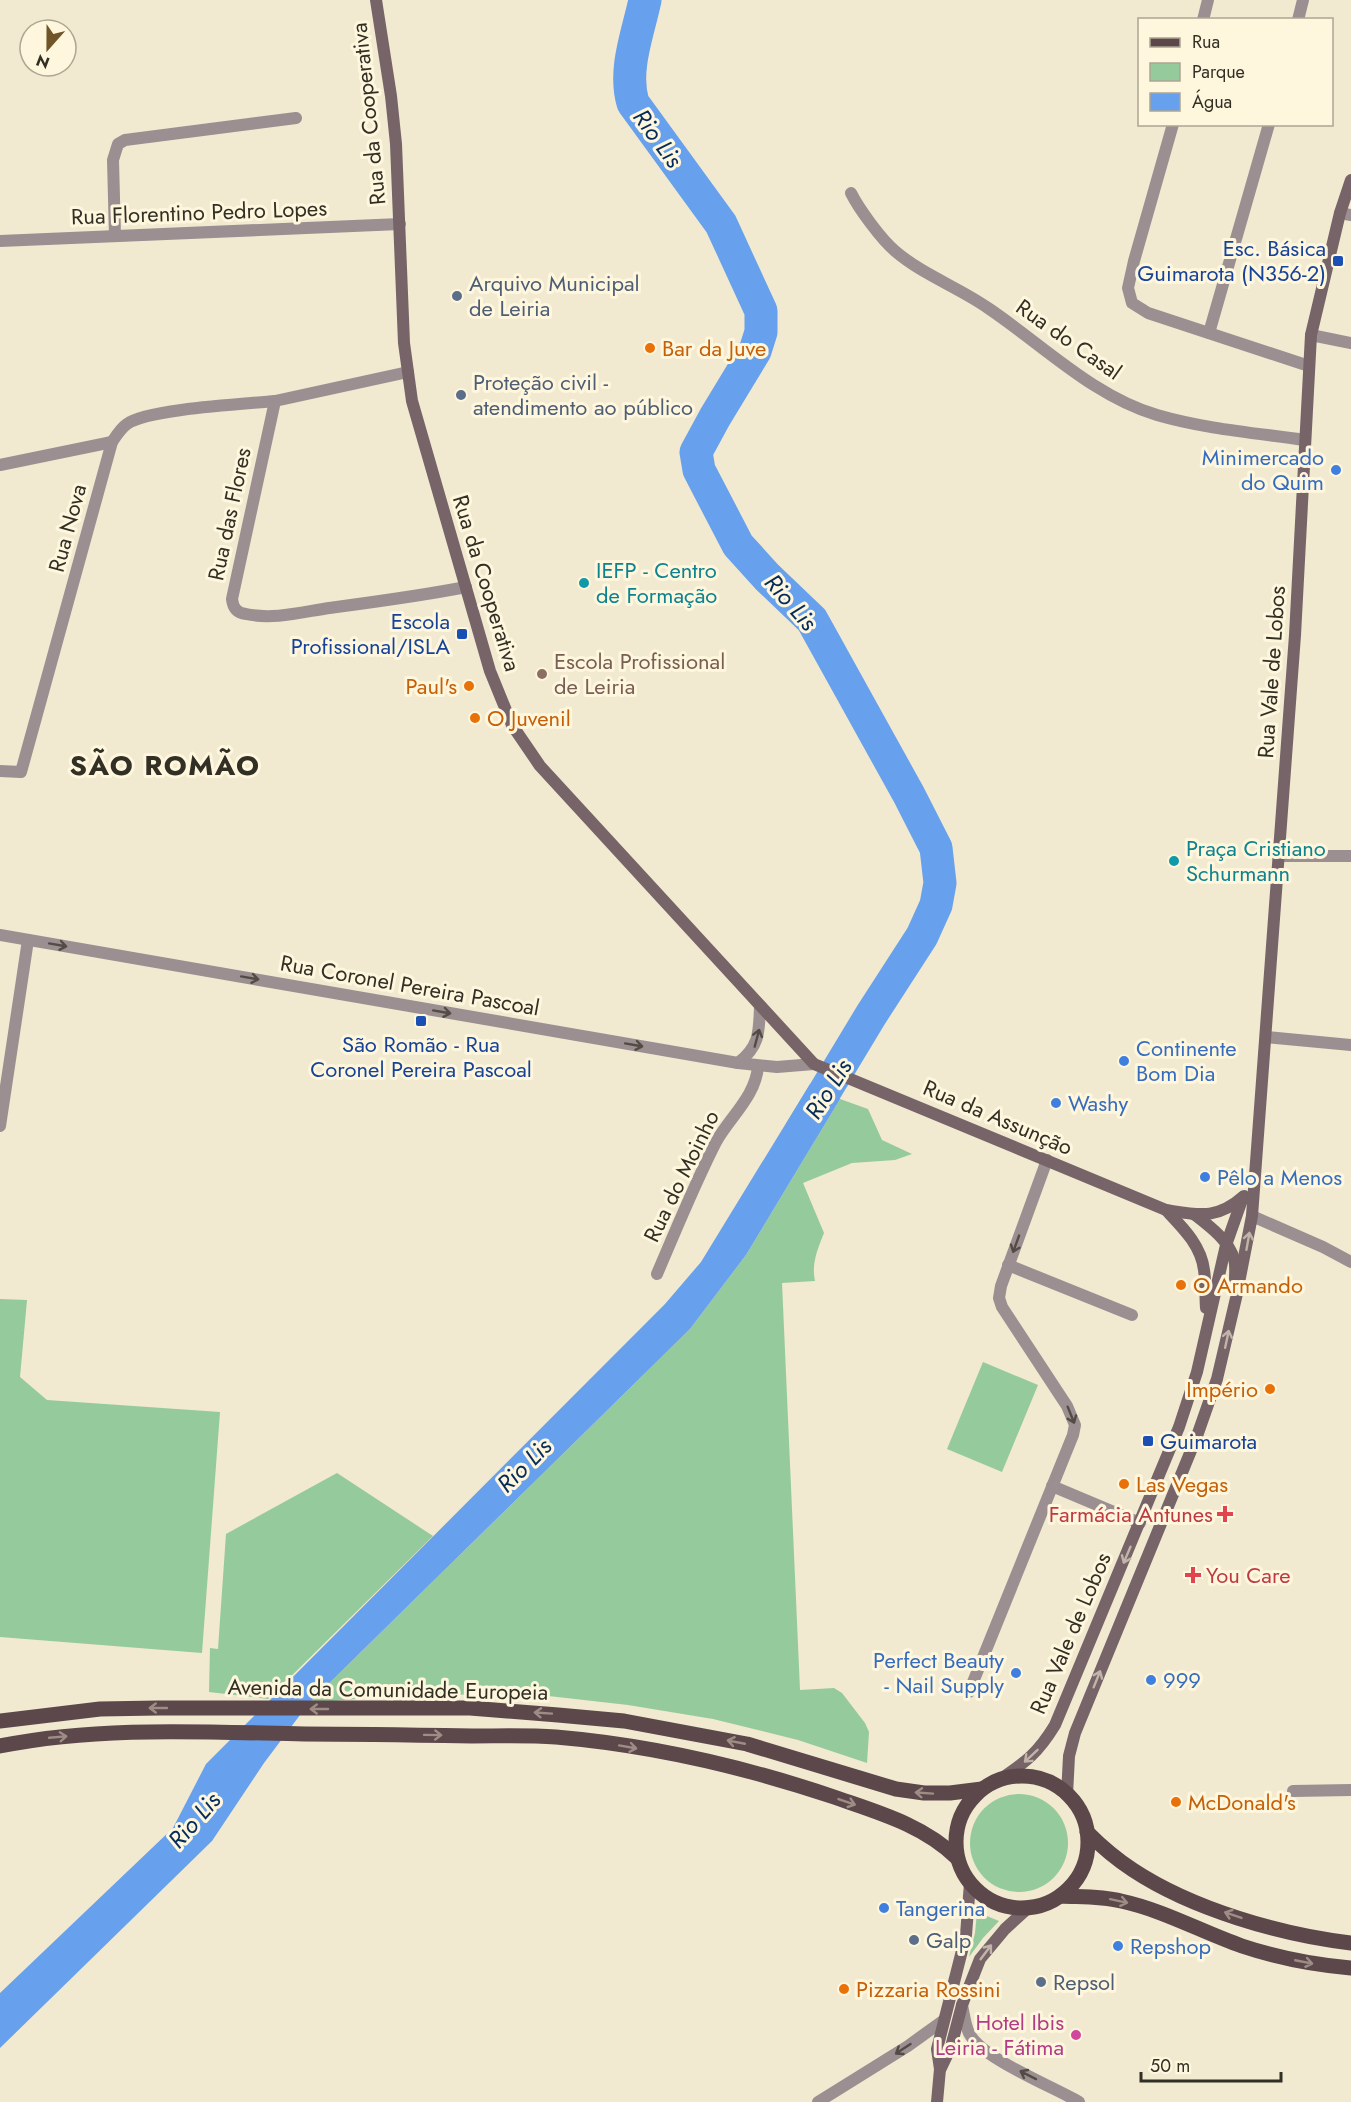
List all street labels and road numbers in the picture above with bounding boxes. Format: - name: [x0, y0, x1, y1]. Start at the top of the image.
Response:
- street label: Rua da Cooperativa: [343, 21, 393, 207]
- street label: Rua Florentino Pedro Lopes: [70, 192, 328, 232]
- street label: Rua do Casal: [1010, 291, 1128, 387]
- street label: Rua das Flores: [199, 444, 259, 583]
- street label: Rua Nova: [40, 480, 94, 576]
- street label: Rua da Cooperativa: [445, 491, 529, 675]
- street label: Rua Vale de Lobos: [1249, 585, 1293, 759]
- street label: Rua Coronel Pereira Pascoal: [278, 946, 542, 1024]
- street label: Rua da Assunção: [918, 1071, 1078, 1163]
- street label: Rua do Moinho: [635, 1105, 727, 1247]
- street label: Rua Vale de Lobos: [1022, 1547, 1119, 1719]
- street label: Avenida da Comunidade Europeia: [227, 1670, 549, 1708]

